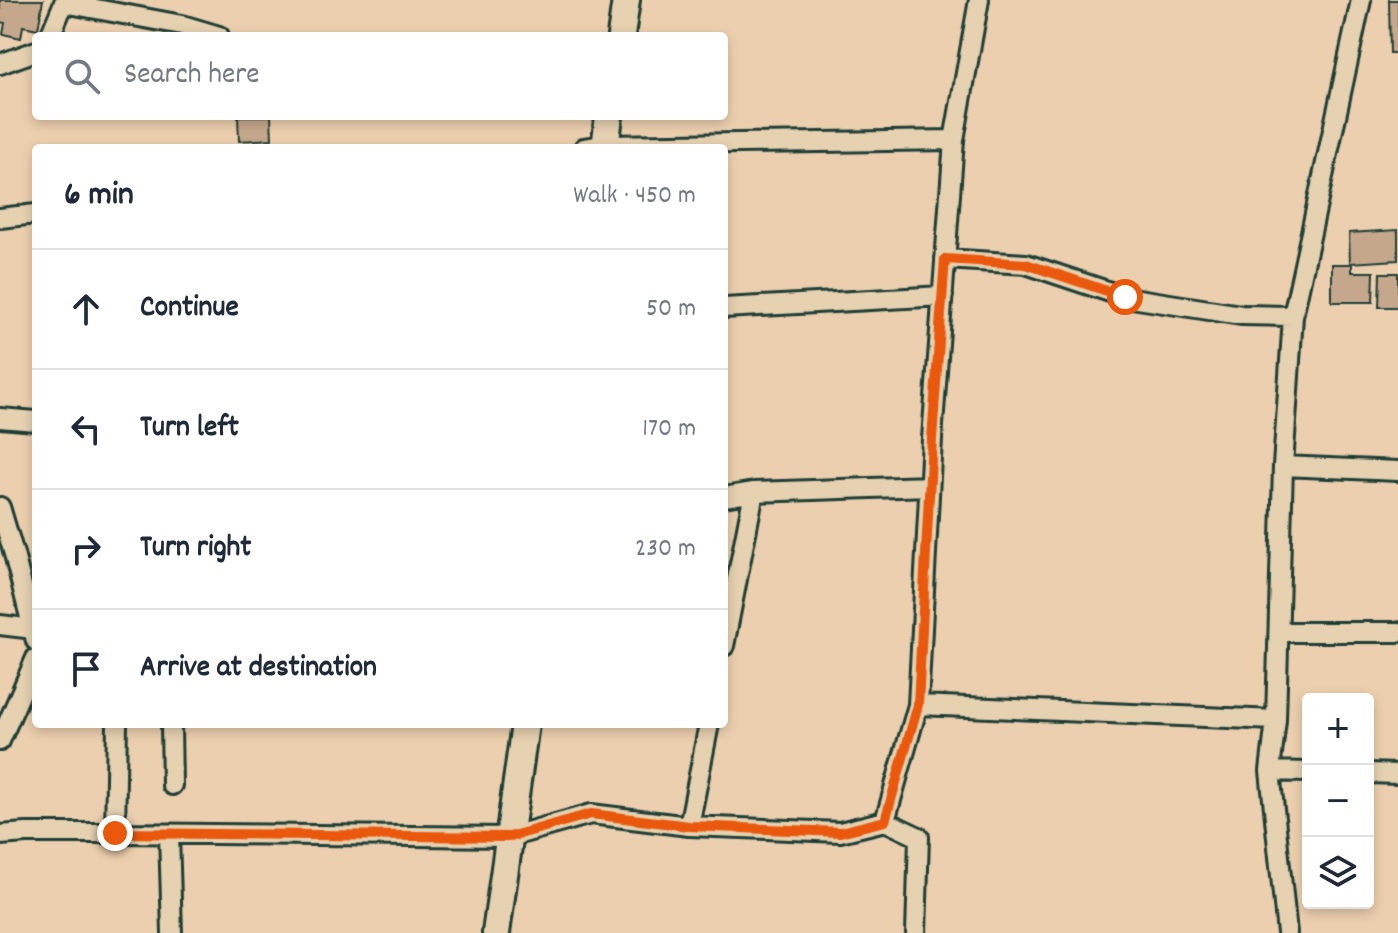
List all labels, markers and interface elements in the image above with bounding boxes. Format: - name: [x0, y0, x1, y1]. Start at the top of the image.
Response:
- search box: [32, 32, 728, 120]
- icon: search: [60, 54, 104, 98]
- text: Search here: [124, 55, 260, 98]
- text: 6 min: [64, 172, 134, 221]
- text: Walk · 450 m: [573, 178, 696, 215]
- route start: [1107, 279, 1143, 315]
- icon: ahead: [64, 287, 108, 331]
- text: Continue: [140, 288, 239, 331]
- text: 50 m: [646, 291, 696, 328]
- icon: left: [64, 407, 108, 451]
- text: Turn left: [140, 408, 239, 451]
- text: 170 m: [642, 411, 696, 448]
- icon: right: [64, 527, 108, 571]
- text: Turn right: [140, 528, 251, 571]
- text: 230 m: [635, 531, 696, 568]
- icon: arrive: [64, 647, 108, 691]
- text: Arrive at destination: [140, 648, 377, 691]
- map controls: [1302, 693, 1374, 909]
- button: +: [1302, 693, 1374, 765]
- button: −: [1302, 765, 1374, 837]
- route end: [97, 815, 133, 851]
- button: layers: [1302, 837, 1374, 909]

